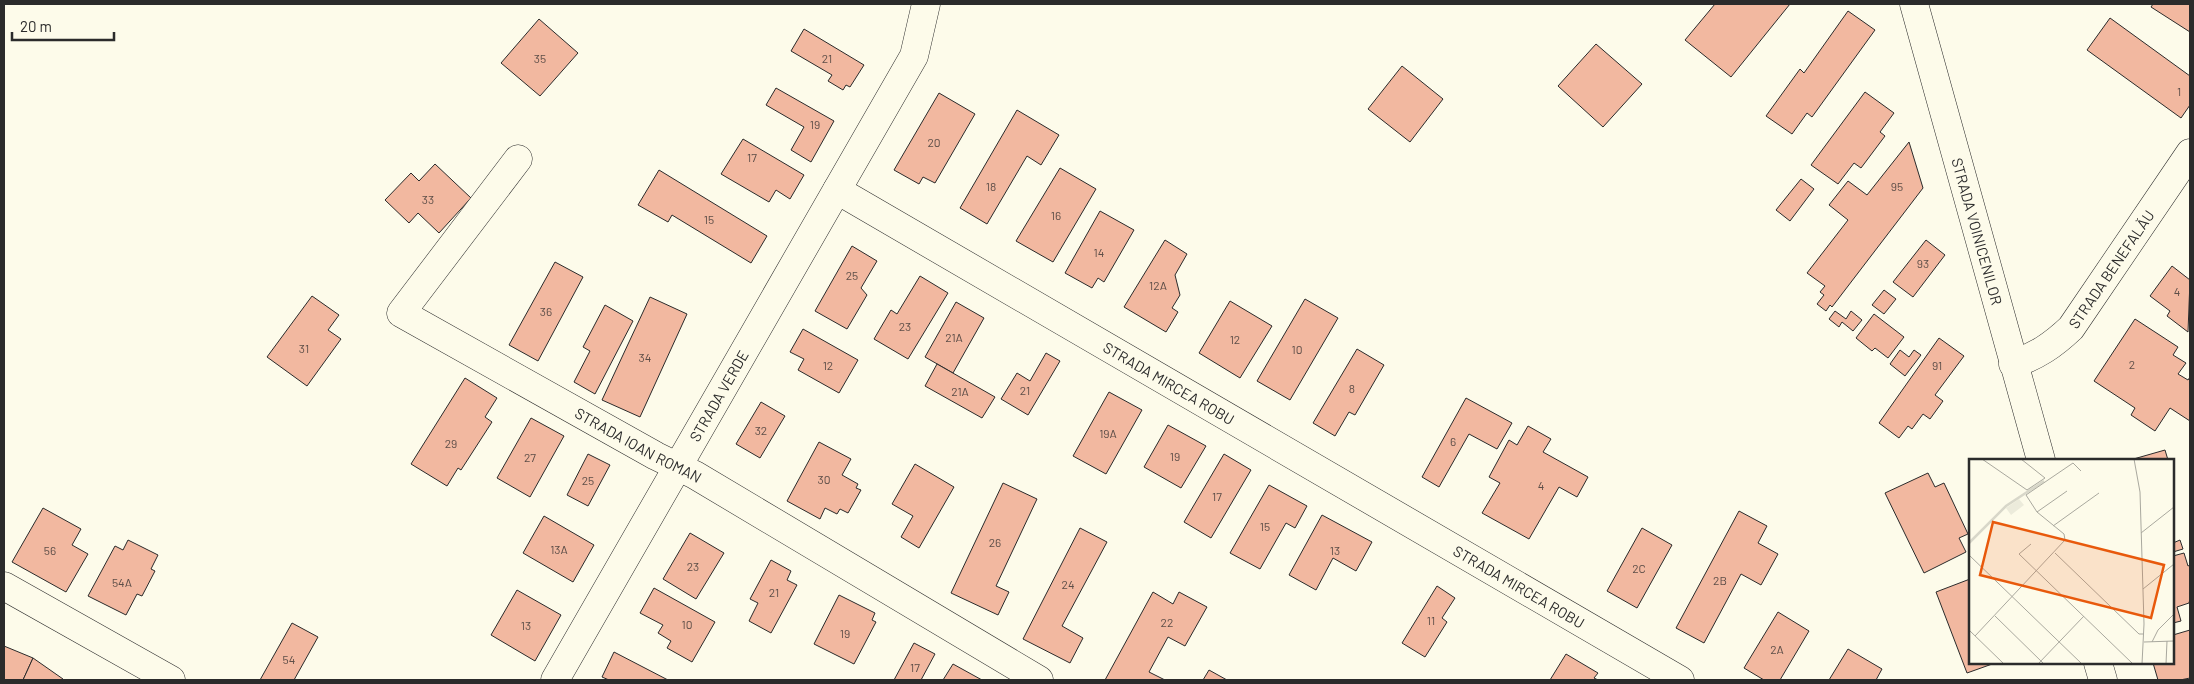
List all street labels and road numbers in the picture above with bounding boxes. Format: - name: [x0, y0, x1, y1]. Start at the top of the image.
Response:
- street label: STRADA VOINICENILOR: [1948, 156, 2006, 307]
- street label: STRADA BENEFALĂU: [2064, 207, 2158, 332]
- street label: STRADA MIRCEA ROBU: [1100, 338, 1238, 428]
- street label: STRADA VERDE: [685, 347, 752, 444]
- street label: STRADA IOAN ROMAN: [572, 404, 705, 486]
- street label: STRADA MIRCEA ROBU: [1450, 541, 1588, 632]

